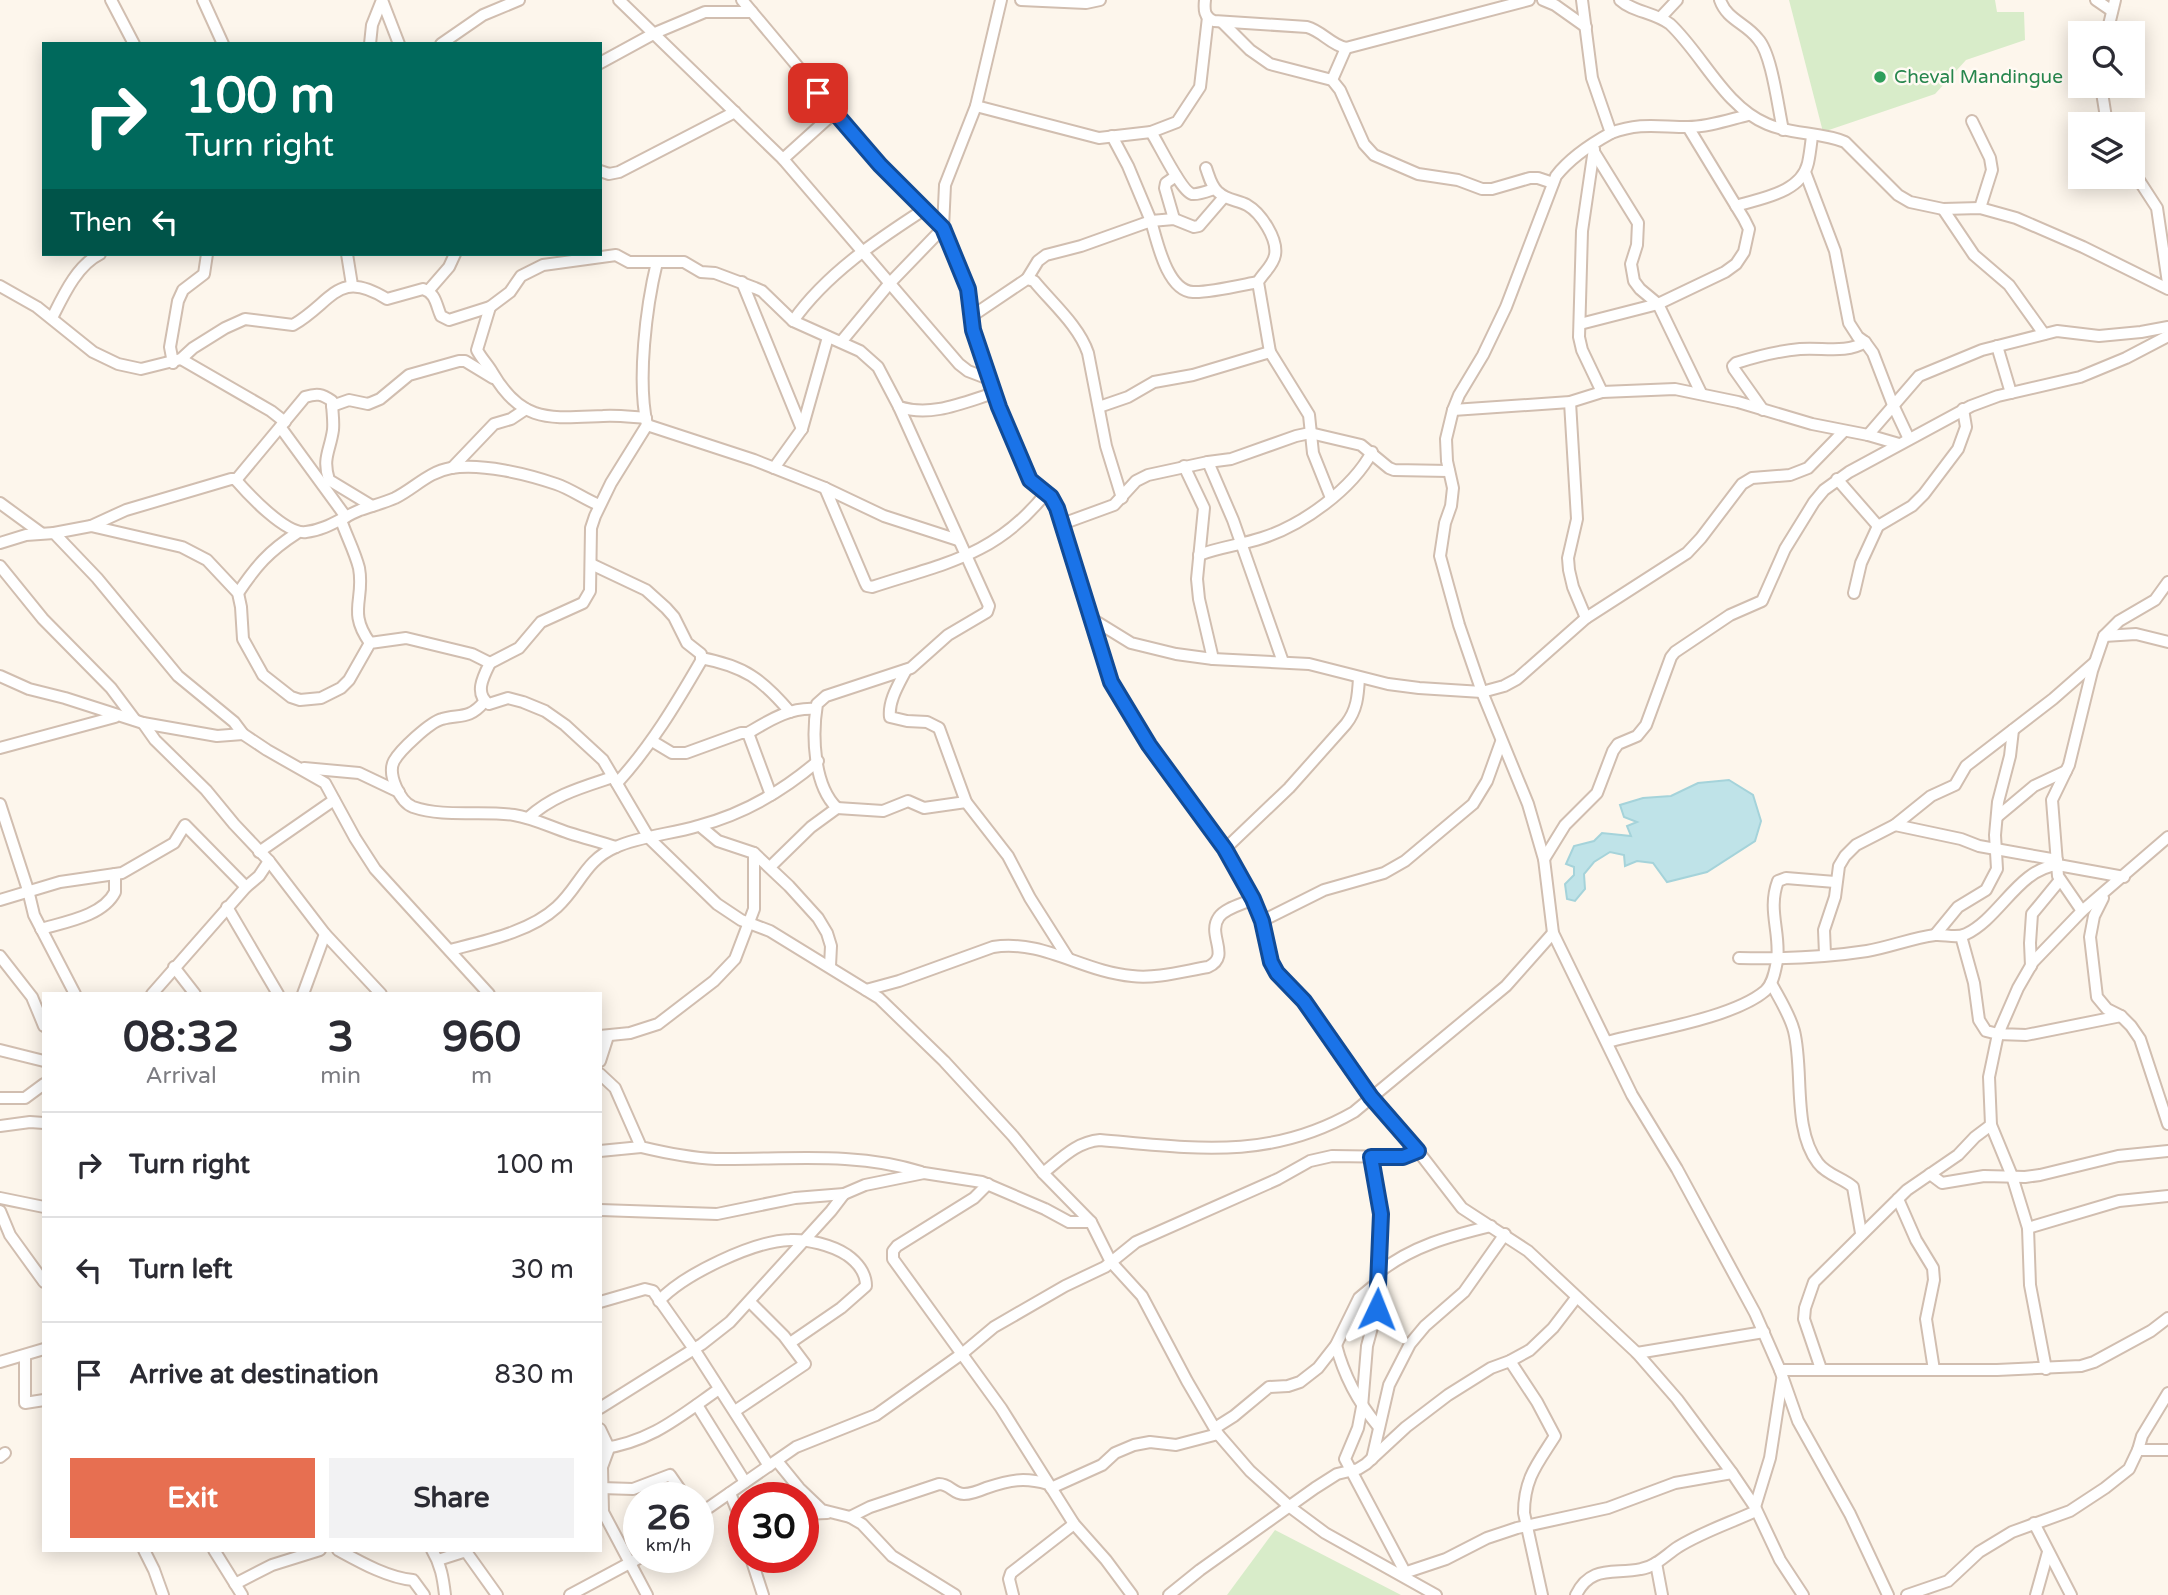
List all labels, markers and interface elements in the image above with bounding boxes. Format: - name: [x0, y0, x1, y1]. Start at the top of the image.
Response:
- map controls: [2068, 21, 2145, 189]
- button: search: [2068, 21, 2145, 98]
- pin: [788, 63, 848, 123]
- place label: Cheval Mandingue: [1894, 66, 2063, 88]
- text: 100 m: [185, 67, 335, 126]
- marker: Cheval Mandingue: [1872, 69, 1888, 85]
- icon: right: [70, 70, 161, 161]
- icon: arrive: [799, 74, 837, 112]
- button: layers: [2068, 112, 2145, 189]
- text: Turn right: [185, 127, 334, 165]
- icon: left: [146, 203, 184, 241]
- text: Then: [70, 207, 132, 238]
- text: 08:32: [123, 1012, 239, 1063]
- text: 3: [327, 1012, 354, 1063]
- text: 960: [442, 1012, 521, 1063]
- text: Arrival: [146, 1062, 217, 1090]
- text: min: [320, 1062, 361, 1090]
- text: m: [471, 1062, 492, 1090]
- icon: right: [70, 1146, 108, 1184]
- text: Turn right: [129, 1149, 250, 1180]
- text: 100 m: [494, 1149, 574, 1180]
- icon: left: [70, 1251, 108, 1289]
- text: Turn left: [129, 1254, 232, 1285]
- text: 30 m: [511, 1254, 574, 1285]
- position arrow: [1340, 1272, 1414, 1346]
- icon: arrive: [70, 1356, 108, 1394]
- text: Arrive at destination: [129, 1359, 379, 1390]
- text: 830 m: [494, 1359, 574, 1390]
- button: Exit: [70, 1458, 315, 1538]
- button: Share: [329, 1458, 574, 1538]
- speed limit sign: 30: [728, 1482, 819, 1573]
- text: 26: [647, 1497, 690, 1539]
- text: km/h: [646, 1534, 691, 1556]

